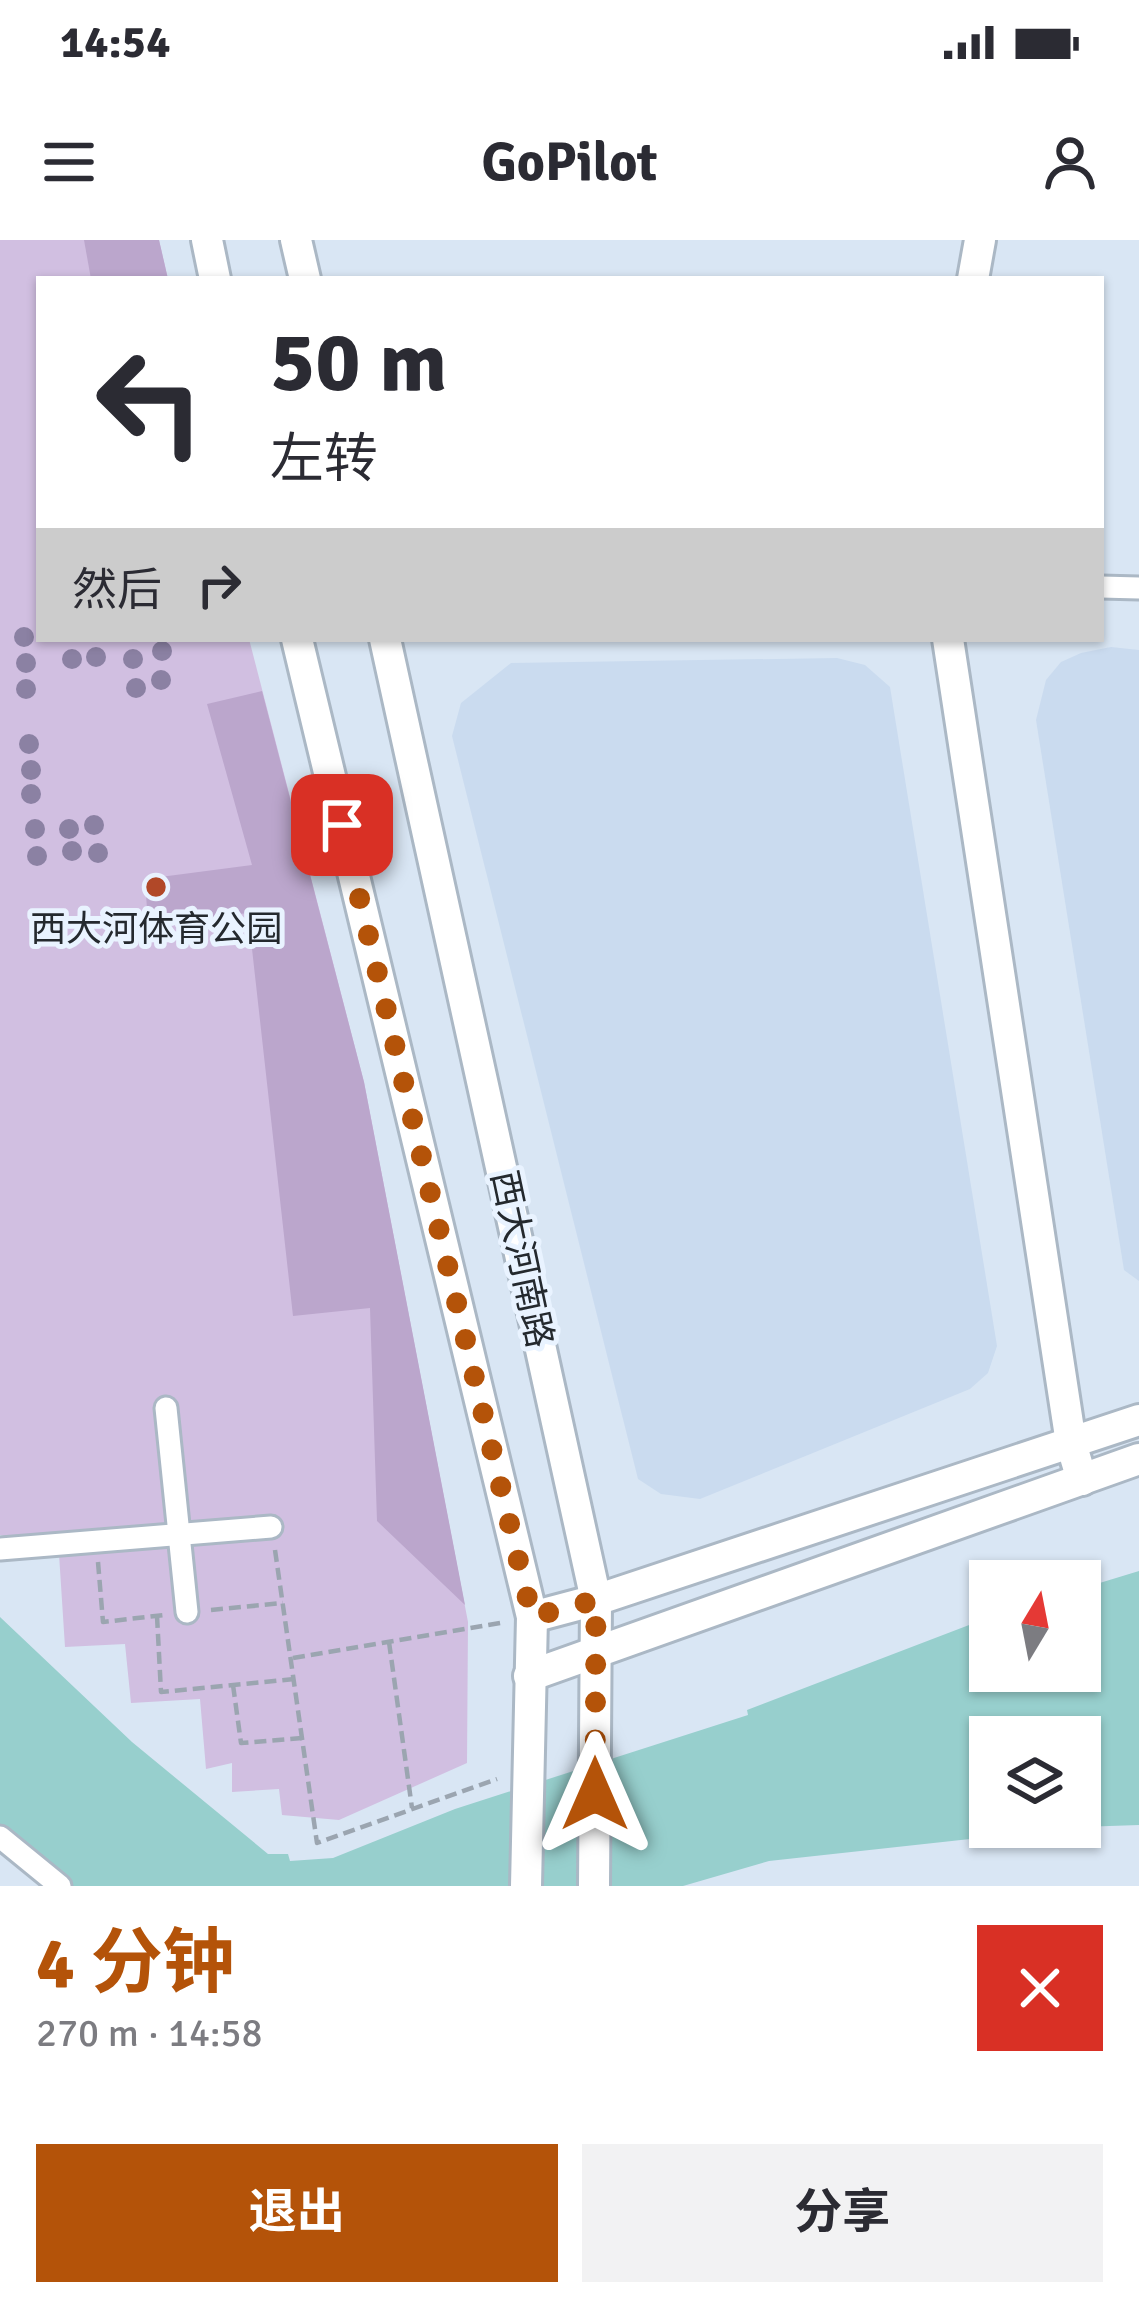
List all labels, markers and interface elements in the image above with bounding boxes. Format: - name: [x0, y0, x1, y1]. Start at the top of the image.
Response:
- text: 14:54: [60, 15, 170, 70]
- icon: menu: [36, 129, 102, 195]
- text: GoPilot: [481, 129, 658, 196]
- icon: person: [1037, 129, 1103, 195]
- text: 50 m: [270, 311, 447, 415]
- icon: left: [72, 324, 228, 480]
- text: 左转: [270, 426, 378, 493]
- icon: right: [186, 552, 252, 618]
- text: 然后: [72, 563, 162, 618]
- pin: [291, 774, 393, 876]
- icon: arrive: [309, 792, 375, 858]
- marker: 西大河体育公园: [143, 874, 169, 900]
- place label: 西大河体育公园: [30, 907, 282, 952]
- street label: 西大河南路: [481, 1167, 562, 1352]
- north arrow: [969, 1560, 1101, 1692]
- map controls: [969, 1560, 1101, 1848]
- button: layers: [969, 1716, 1101, 1848]
- position arrow: [532, 1731, 658, 1857]
- text: 4 分钟: [36, 1919, 235, 2008]
- button: close: [977, 1925, 1103, 2051]
- text: 270 m · 14:58: [36, 2009, 263, 2057]
- button: 退出: [36, 2144, 558, 2282]
- button: 分享: [582, 2144, 1103, 2282]

